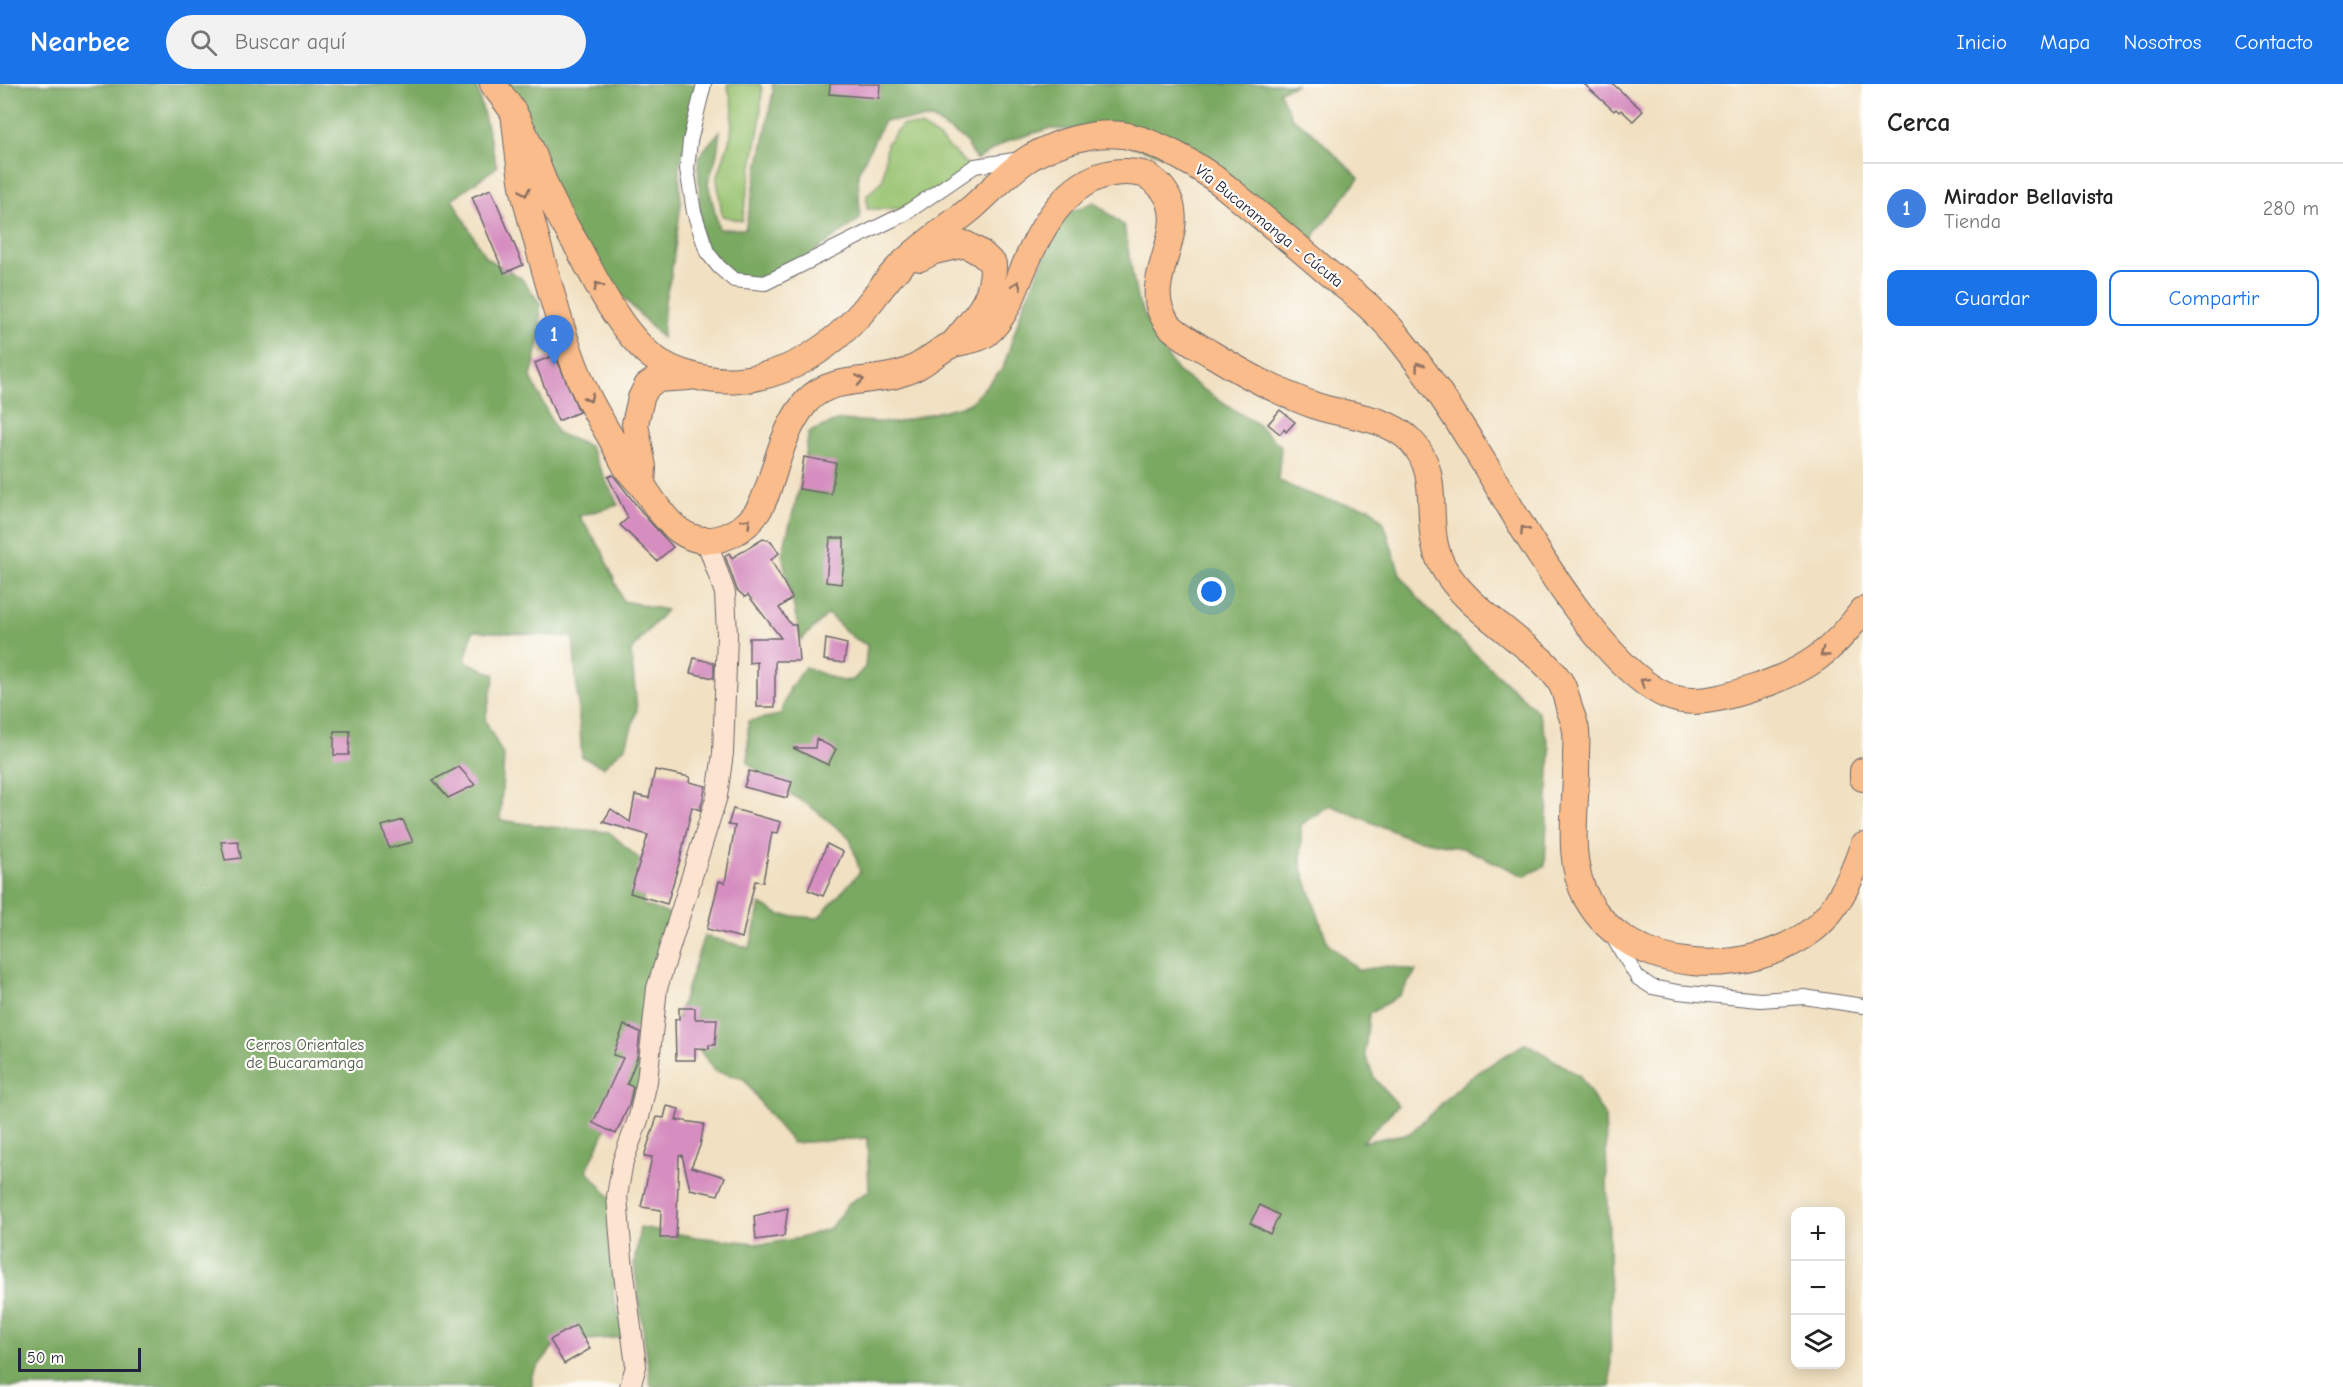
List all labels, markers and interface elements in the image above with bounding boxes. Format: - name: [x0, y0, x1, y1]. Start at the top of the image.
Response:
- search box: [166, 15, 586, 69]
- text: Nearbee: [30, 26, 130, 58]
- icon: search: [187, 26, 220, 59]
- text: Buscar aquí: [235, 29, 346, 55]
- text: Inicio: [1956, 30, 2007, 54]
- text: Mapa: [2040, 30, 2090, 54]
- text: Nosotros: [2123, 30, 2202, 54]
- text: Contacto: [2235, 30, 2313, 54]
- text: Cerca: [1887, 108, 1951, 138]
- street label: Vía Bucaramanga - Cúcuta: [1192, 161, 1346, 291]
- text: Mirador Bellavista: [1944, 184, 2114, 210]
- one-way arrow: [518, 187, 531, 197]
- text: 1: [1903, 197, 1910, 220]
- text: 280 m: [2263, 197, 2319, 220]
- text: Tienda: [1944, 210, 2001, 233]
- button: Guardar: [1887, 270, 2097, 326]
- button: Compartir: [2109, 270, 2319, 326]
- one-way arrow: [1010, 281, 1022, 292]
- one-way arrow: [594, 282, 605, 292]
- pin: 1: [534, 316, 574, 365]
- one-way arrow: [1415, 361, 1426, 372]
- one-way arrow: [855, 375, 864, 387]
- one-way arrow: [582, 391, 594, 402]
- one-way arrow: [740, 518, 750, 529]
- one-way arrow: [1520, 525, 1531, 536]
- your location: [1197, 577, 1226, 606]
- one-way arrow: [1820, 646, 1831, 657]
- one-way arrow: [1640, 677, 1650, 689]
- park label: Cerros Orientales de Bucaramanga: [246, 1036, 364, 1072]
- map controls: [1791, 1207, 1845, 1369]
- button: +: [1791, 1207, 1845, 1261]
- button: −: [1791, 1261, 1845, 1315]
- button: layers: [1791, 1315, 1845, 1369]
- scale bar: [18, 1345, 141, 1372]
- text: 50 m: [27, 1349, 64, 1367]

